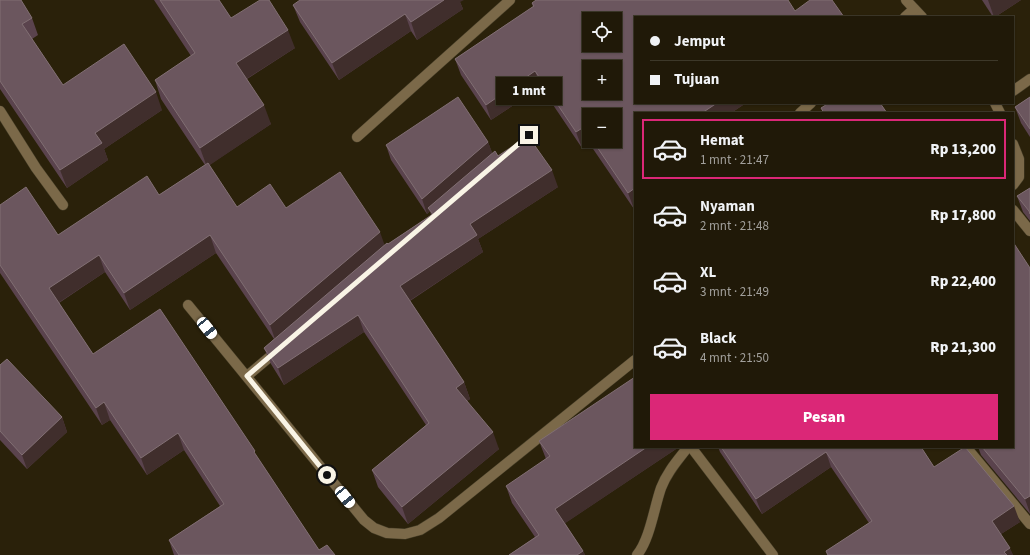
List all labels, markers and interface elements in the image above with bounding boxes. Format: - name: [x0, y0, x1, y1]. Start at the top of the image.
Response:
- map controls: [582, 12, 622, 148]
- button: locate: [582, 12, 622, 52]
- text: Jemput: [674, 31, 725, 52]
- button: +: [582, 60, 622, 100]
- text: Tujuan: [674, 69, 719, 90]
- callout: 1 mnt: [496, 77, 562, 105]
- text: 1 mnt: [512, 82, 546, 100]
- button: −: [582, 108, 622, 148]
- route end: [520, 126, 538, 144]
- text: Hemat: [700, 130, 744, 151]
- icon: car: [652, 131, 688, 167]
- text: Rp 13,200: [930, 139, 996, 160]
- text: 1 mnt · 21:47: [700, 151, 769, 169]
- text: Nyaman: [700, 196, 755, 217]
- icon: car: [652, 197, 688, 233]
- text: Rp 17,800: [930, 205, 996, 226]
- text: 2 mnt · 21:48: [700, 217, 769, 235]
- text: XL: [700, 262, 716, 283]
- icon: car: [652, 263, 688, 299]
- text: Rp 22,400: [930, 271, 996, 292]
- text: 3 mnt · 21:49: [700, 283, 769, 301]
- car: [195, 315, 219, 341]
- text: Black: [700, 328, 737, 349]
- icon: car: [652, 329, 688, 365]
- text: Rp 21,300: [930, 337, 996, 358]
- text: 4 mnt · 21:50: [700, 349, 769, 367]
- button: Pesan: [650, 394, 998, 440]
- route start: [318, 466, 336, 484]
- car: [333, 484, 357, 510]

